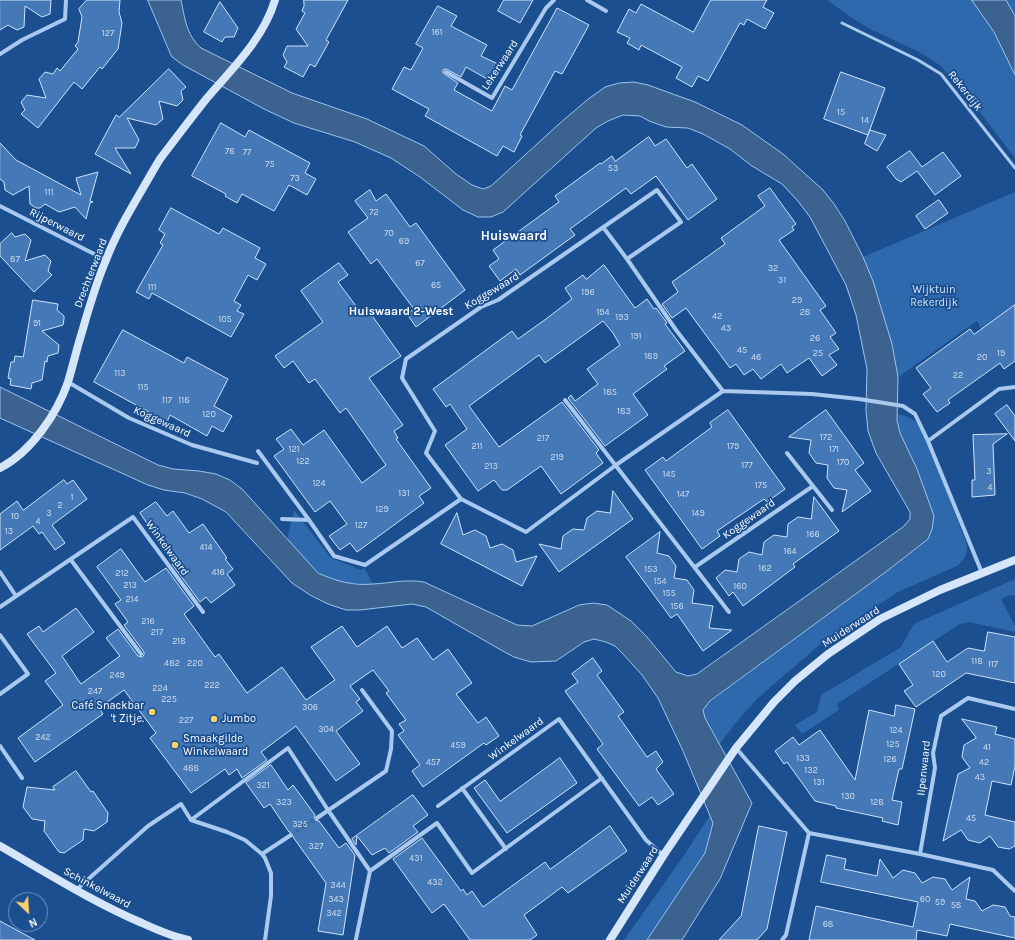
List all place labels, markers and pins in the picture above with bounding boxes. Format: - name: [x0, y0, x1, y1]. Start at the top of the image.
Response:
- place label: Café Snackbar 't Zitje.: [71, 699, 144, 725]
- marker: Café Snackbar 't Zitje.: [147, 707, 157, 717]
- place label: Jumbo: [222, 712, 256, 726]
- marker: Jumbo: [209, 714, 219, 724]
- place label: Smaakgilde Winkelwaard: [183, 732, 248, 758]
- marker: Smaakgilde Winkelwaard: [170, 740, 180, 750]

